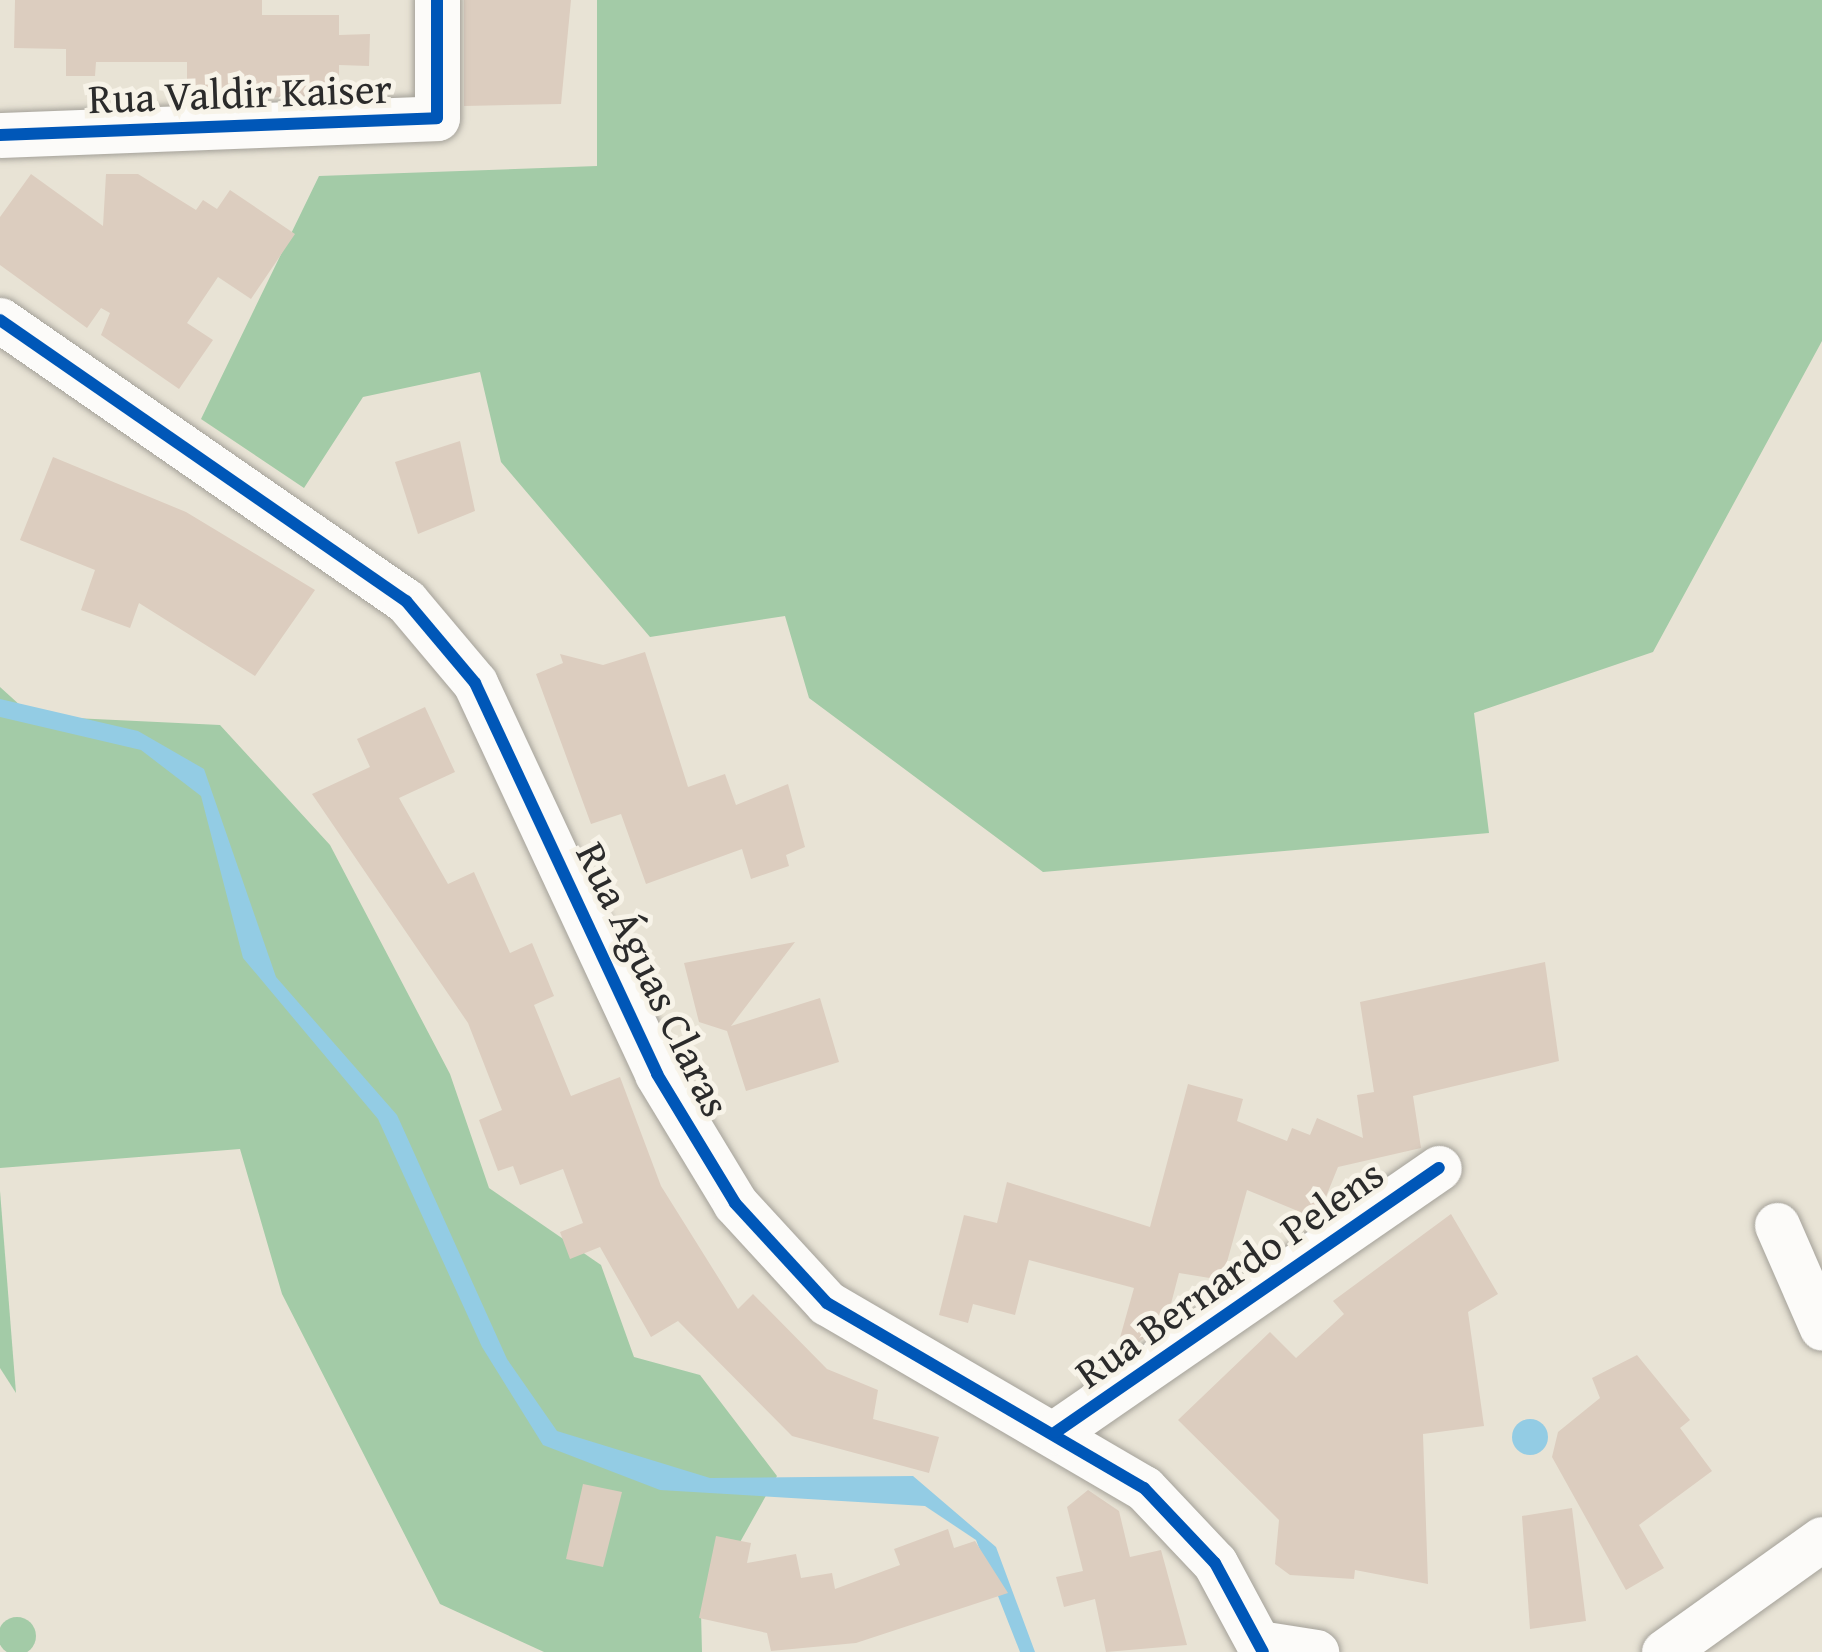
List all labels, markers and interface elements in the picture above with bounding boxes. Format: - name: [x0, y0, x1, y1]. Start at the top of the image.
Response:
- street label: Rua Valdir Kaiser: [87, 63, 393, 123]
- street label: Rua Águas Claras: [566, 834, 742, 1124]
- street label: Rua Bernardo Pelens: [1065, 1148, 1393, 1398]

